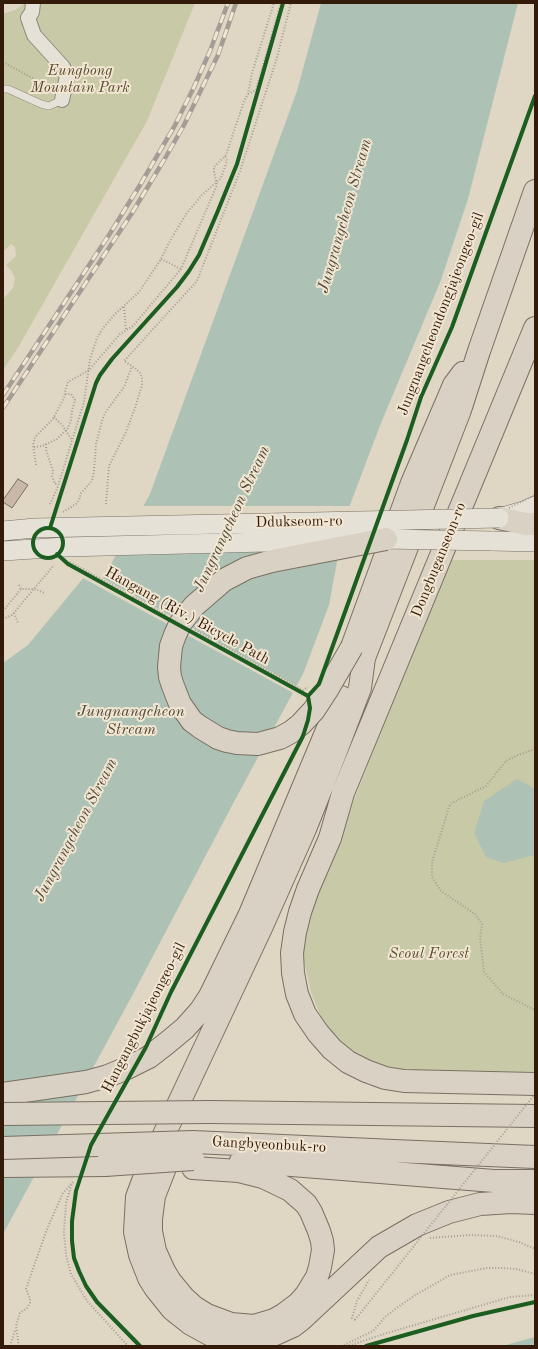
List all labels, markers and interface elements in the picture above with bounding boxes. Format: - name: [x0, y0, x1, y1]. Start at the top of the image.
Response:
- park label: Eungbong Mountain Park: [30, 62, 130, 97]
- water label: Jungrangcheon Stream: [314, 137, 376, 295]
- street label: Jungnangcheondongjajeongeo-gil: [394, 210, 488, 418]
- water label: Jungrangcheon Stream: [190, 443, 274, 595]
- street label: Dongbuganseon-ro: [408, 500, 470, 620]
- street label: Ddukseom-ro: [255, 512, 343, 532]
- street label: Hangang (Riv.) Bicycle Path: [101, 563, 273, 669]
- water label: Jungnangcheon Stream: [77, 702, 185, 740]
- water label: Jungrangcheon Stream: [30, 755, 122, 905]
- street label: Hangangbukjajeongeo-gil: [98, 940, 190, 1096]
- park label: Seoul Forest: [389, 945, 469, 963]
- street label: Gangbyeonbuk-ro: [211, 1133, 327, 1157]

